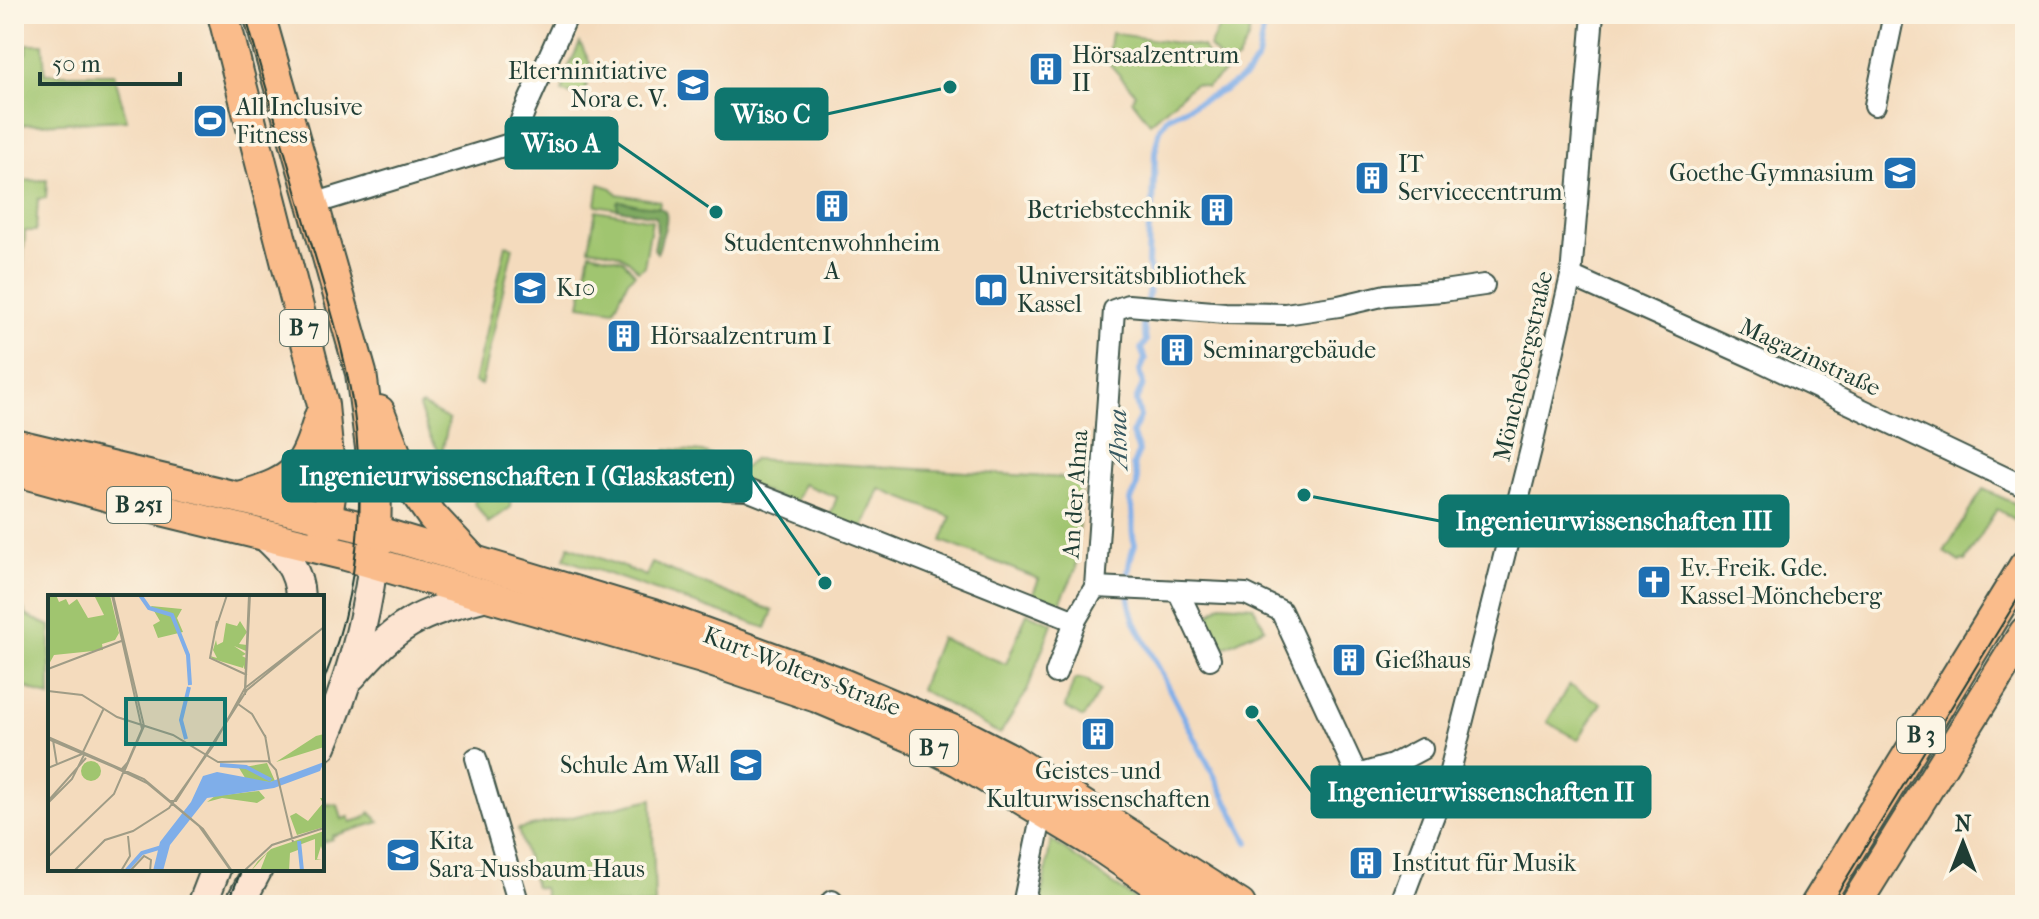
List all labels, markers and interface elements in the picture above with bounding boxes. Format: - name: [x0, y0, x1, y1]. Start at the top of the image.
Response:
- scale bar: [40, 36, 180, 86]
- place label: Hörsaalzentrum II: [1072, 41, 1239, 97]
- text: 50 m: [52, 50, 101, 78]
- building icon: Hörsaalzentrum II: [1027, 50, 1065, 88]
- place label: Elterninitiative Nora e. V.: [508, 57, 667, 113]
- school or university icon: Elterninitiative Nora e. V.: [674, 66, 712, 104]
- callout: Wiso C: [716, 89, 827, 139]
- place label: All Inclusive Fitness: [235, 93, 363, 149]
- text: Wiso C: [731, 99, 810, 130]
- sports icon: All Inclusive Fitness: [191, 102, 229, 140]
- callout: Wiso A: [506, 118, 617, 168]
- text: Wiso A: [521, 128, 601, 159]
- place label: IT Servicecentrum: [1398, 150, 1563, 206]
- school or university icon: Goethe-Gymnasium: [1881, 154, 1919, 192]
- building icon: IT Servicecentrum: [1353, 159, 1391, 197]
- place label: Goethe-Gymnasium: [1669, 159, 1874, 187]
- building icon: Studentenwohnheim A: [813, 187, 851, 225]
- building icon: Betriebstechnik: [1198, 191, 1236, 229]
- place label: Betriebstechnik: [1027, 196, 1192, 224]
- place label: Studentenwohnheim A: [724, 229, 940, 285]
- place label: Universitätsbibliothek Kassel: [1017, 262, 1247, 318]
- street label: Mönchebergstraße: [1487, 268, 1559, 464]
- school or university icon: K10: [511, 269, 549, 307]
- library icon: Universitätsbibliothek Kassel: [972, 271, 1010, 309]
- place label: K10: [556, 274, 595, 302]
- road number: B 7: [280, 310, 328, 346]
- street label: Magazinstraße: [1735, 312, 1885, 402]
- building icon: Hörsaalzentrum I: [605, 317, 643, 355]
- place label: Hörsaalzentrum I: [650, 322, 832, 350]
- building icon: Seminargebäude: [1158, 331, 1196, 369]
- place label: Seminargebäude: [1203, 336, 1376, 364]
- water label: Ahna: [1102, 409, 1134, 472]
- street label: An der Ahna: [1056, 428, 1094, 560]
- callout: Ingenieurwissenschaften I (Glaskasten): [283, 451, 751, 501]
- text: Ingenieurwissenschaften I (Glaskasten): [299, 461, 735, 492]
- road number: B 251: [107, 487, 171, 523]
- callout: Ingenieurwissenschaften III: [1440, 496, 1788, 546]
- text: Ingenieurwissenschaften III: [1456, 506, 1772, 537]
- place label: Ev.-Freik. Gde. Kassel-Möncheberg: [1680, 554, 1883, 610]
- church icon: Ev.-Freik. Gde. Kassel-Möncheberg: [1635, 563, 1673, 601]
- inset map: [48, 595, 324, 871]
- street label: Kurt-Wolters-Straße: [699, 620, 905, 722]
- building icon: Gießhaus: [1330, 641, 1368, 679]
- place label: Gießhaus: [1375, 646, 1471, 674]
- building icon: Geistes- und Kulturwissenschaften: [1079, 715, 1117, 753]
- road number: B 3: [1897, 717, 1945, 753]
- road number: B 7: [910, 730, 958, 766]
- school or university icon: Schule Am Wall: [727, 746, 765, 784]
- place label: Schule Am Wall: [560, 751, 720, 779]
- place label: Geistes- und Kulturwissenschaften: [986, 757, 1210, 813]
- callout: Ingenieurwissenschaften II: [1312, 767, 1650, 817]
- text: Ingenieurwissenschaften II: [1328, 777, 1634, 808]
- north arrow: [1923, 803, 2003, 883]
- text: N: [1955, 811, 1972, 837]
- place label: Kita Sara-Nussbaum-Haus: [429, 827, 645, 883]
- school or university icon: Kita Sara-Nussbaum-Haus: [384, 836, 422, 874]
- building icon: Institut für Musik: [1347, 844, 1385, 882]
- place label: Institut für Musik: [1392, 849, 1577, 877]

